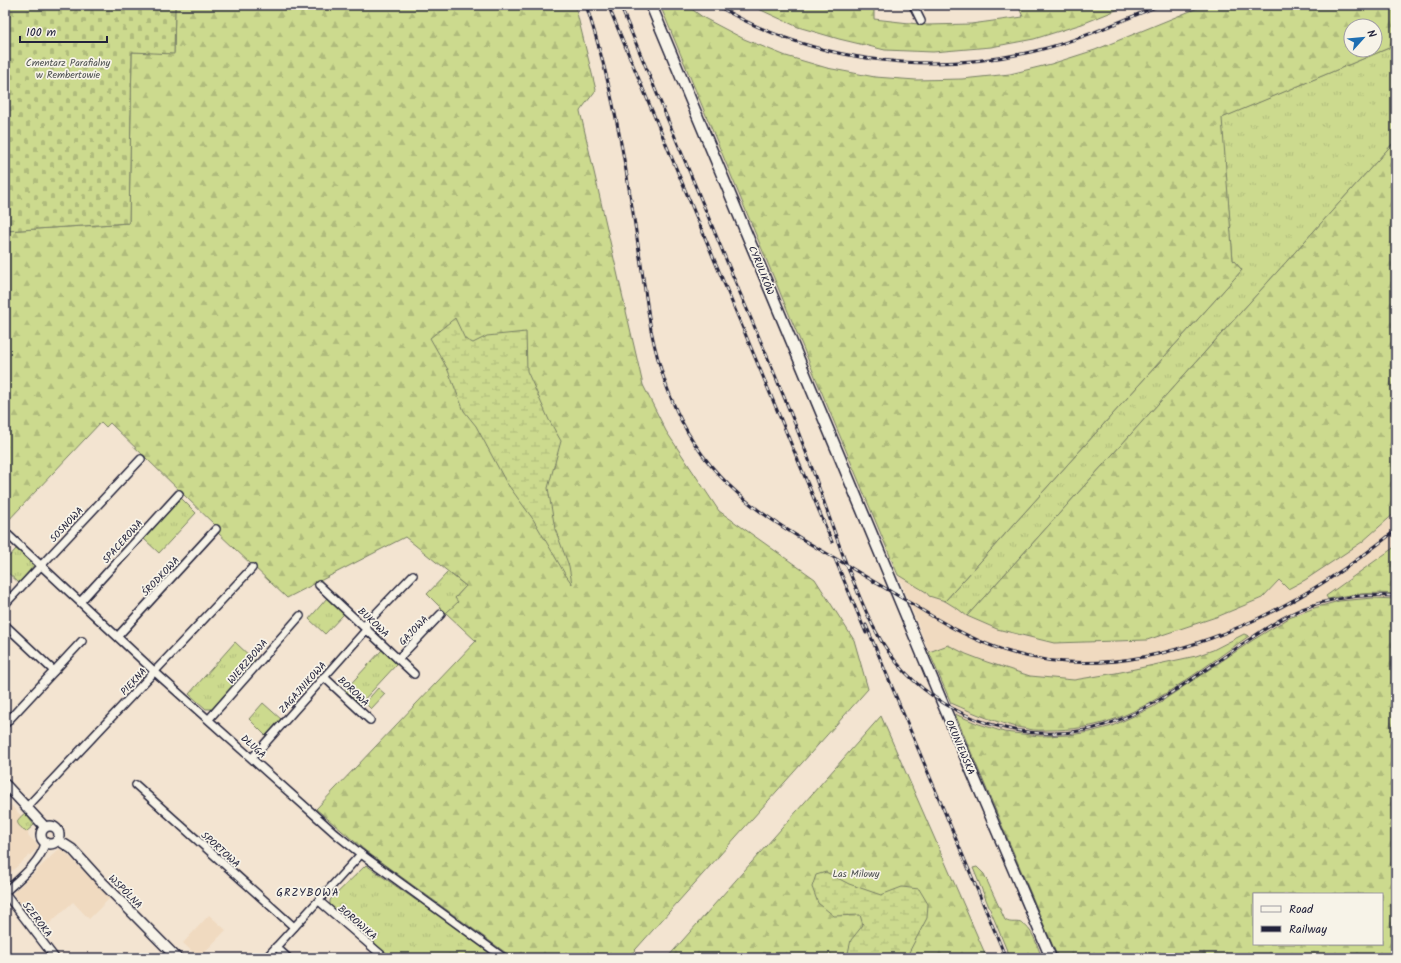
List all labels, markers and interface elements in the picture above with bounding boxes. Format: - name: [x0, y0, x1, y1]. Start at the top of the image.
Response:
- scale bar: [20, 18, 107, 44]
- north arrow: [1343, 18, 1383, 58]
- text: 100 m: [26, 23, 57, 42]
- text: N: [1361, 27, 1381, 41]
- park label: Cmentarz Parafialny w Rembertowie: [26, 55, 111, 83]
- street label: CYRULIKÓW: [744, 243, 778, 298]
- street label: SOSNOWA: [46, 503, 87, 546]
- street label: SPACEROWA: [99, 516, 147, 567]
- street label: ŚRODKOWA: [138, 553, 184, 600]
- street label: BUKOWA: [354, 604, 393, 642]
- street label: GAJOWA: [395, 612, 432, 650]
- street label: WIERZBOWA: [224, 636, 272, 688]
- street label: ZAGAJNIKOWA: [275, 658, 330, 717]
- street label: PIĘKNA: [117, 664, 151, 699]
- street label: BOROWA: [334, 673, 373, 711]
- street label: OKUNIEWSKA: [941, 717, 979, 778]
- street label: DŁUGA: [237, 731, 270, 763]
- street label: SPORTOWA: [197, 828, 244, 872]
- park label: Las Milowy: [832, 866, 880, 882]
- street label: WSPÓLNA: [104, 871, 146, 913]
- district label: GRZYBOWA: [276, 884, 340, 902]
- legend: [1253, 893, 1383, 945]
- street label: SZEROKA: [18, 898, 56, 941]
- text: Road: [1289, 900, 1314, 919]
- street label: BOROWIKA: [334, 901, 380, 944]
- text: Railway: [1289, 920, 1327, 939]

